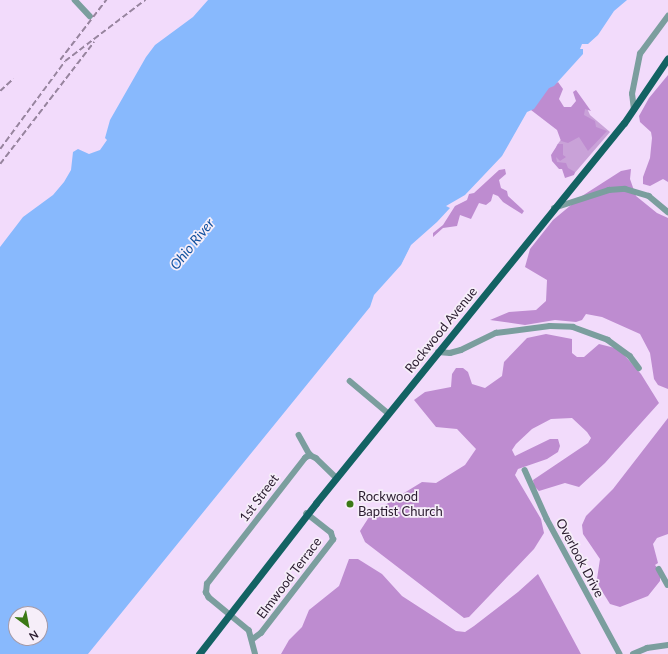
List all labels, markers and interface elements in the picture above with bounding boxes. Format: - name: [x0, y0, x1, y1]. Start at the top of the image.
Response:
- water label: Ohio River: [166, 215, 218, 273]
- street label: Rockwood Avenue: [401, 284, 481, 376]
- street label: 1st Street: [236, 471, 282, 525]
- place label: Rockwood Baptist Church: [358, 489, 443, 520]
- marker: Rockwood Baptist Church: [345, 499, 355, 509]
- street label: Overlook Drive: [553, 516, 607, 600]
- street label: Elmwood Terrace: [253, 534, 325, 622]
- north arrow: [8, 606, 48, 646]
- text: N: [27, 628, 41, 644]

